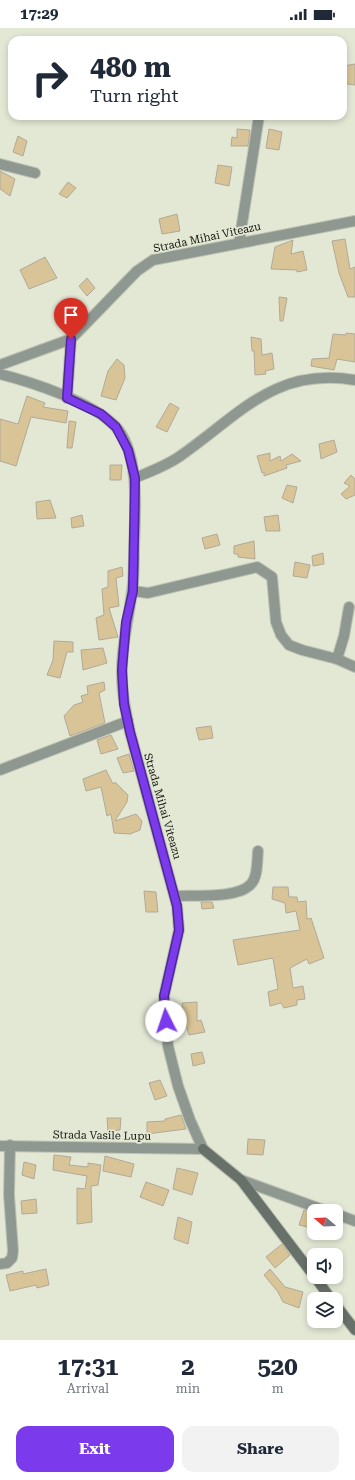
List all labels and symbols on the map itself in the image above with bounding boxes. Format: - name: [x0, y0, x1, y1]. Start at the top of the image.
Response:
- street label: Strada Mihai Viteazu: [152, 220, 262, 255]
- pin: [54, 298, 88, 339]
- street label: Strada Mihai Viteazu: [141, 752, 184, 861]
- position arrow: [145, 1000, 187, 1042]
- street label: Strada Vasile Lupu: [53, 1128, 152, 1143]
- north arrow: [307, 1204, 343, 1240]

